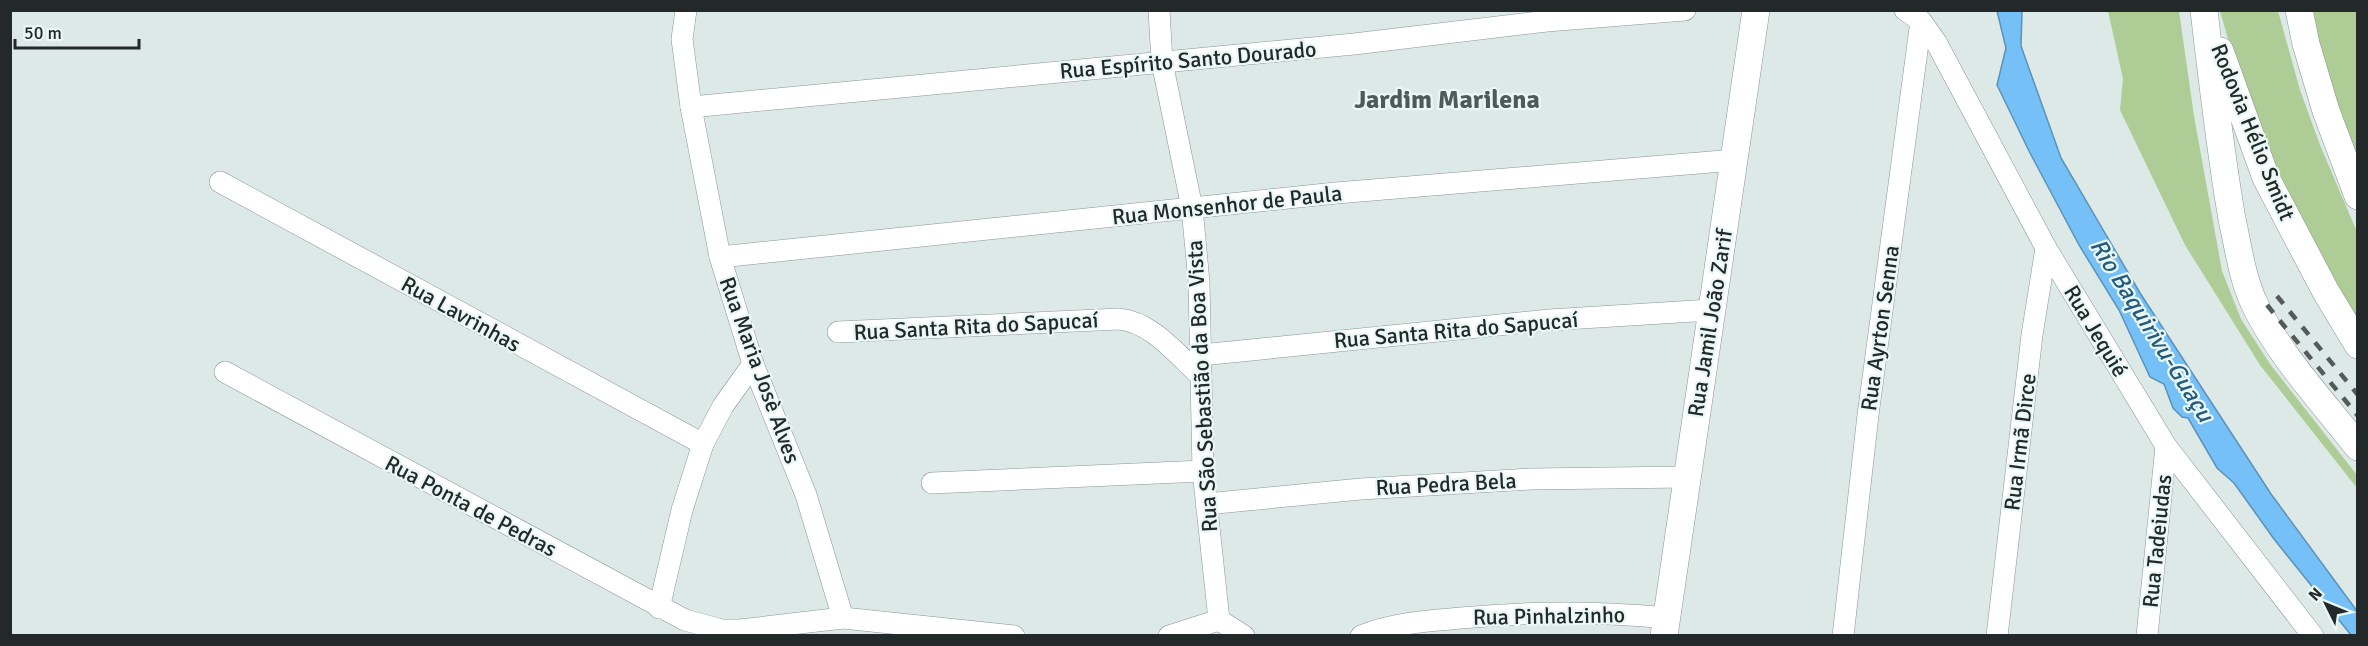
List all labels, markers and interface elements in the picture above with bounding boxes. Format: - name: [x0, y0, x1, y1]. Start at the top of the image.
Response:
- scale bar: [15, 12, 140, 50]
- text: 50 m: [24, 22, 62, 44]
- street label: Rua Espírito Santo Dourado: [1059, 35, 1317, 85]
- street label: Rodovia Hélio Smidt: [2205, 40, 2301, 225]
- district label: Jardim Marilena: [1354, 84, 1540, 116]
- street label: Rua Monsenhor de Paula: [1111, 179, 1343, 231]
- street label: Rua Jamil João Zarif: [1682, 226, 1738, 419]
- water label: Rio Baquirivu-Guaçu: [2083, 233, 2221, 429]
- street label: Rua São Sebastião da Boa Vista: [1181, 239, 1223, 533]
- street label: Rua Ayrton Senna: [1855, 243, 1905, 413]
- street label: Rua Lavrinhas: [397, 270, 525, 358]
- street label: Rua Maria Josè Alves: [714, 273, 806, 467]
- street label: Rua Jequié: [2058, 280, 2134, 382]
- street label: Rua Santa Rita do Sapucaí: [853, 306, 1099, 346]
- street label: Rua Santa Rita do Sapucaí: [1333, 306, 1579, 354]
- street label: Rua Irmã Dirce: [1998, 372, 2042, 512]
- street label: Rua Ponta de Pedras: [381, 449, 561, 563]
- street label: Rua Pedra Bela: [1375, 467, 1517, 501]
- street label: Rua Tadeiudas: [2137, 473, 2177, 609]
- north arrow: [2296, 574, 2356, 634]
- text: N: [2305, 584, 2327, 605]
- street label: Rua Pinhalzinho: [1473, 601, 1625, 631]

